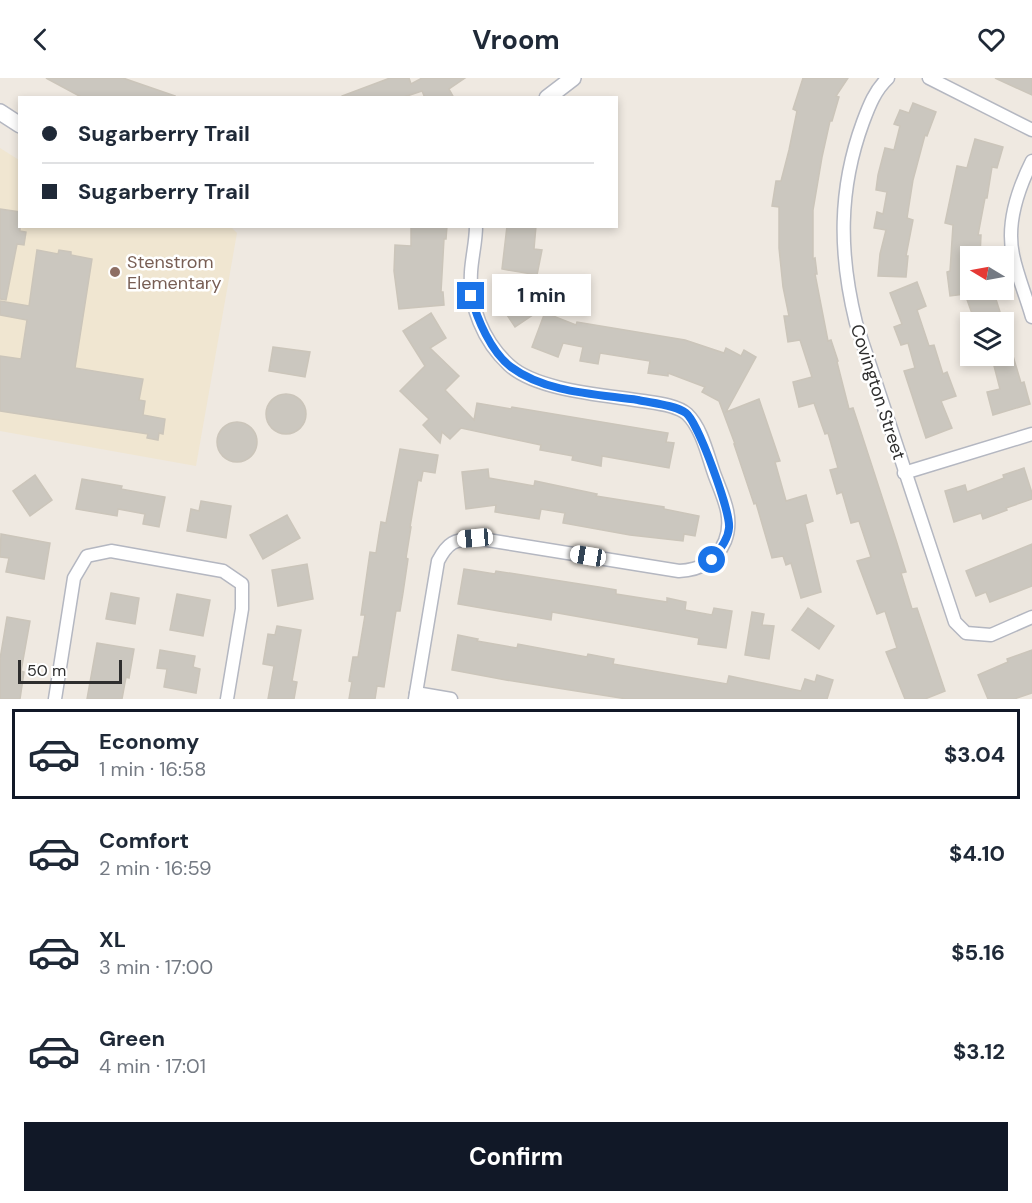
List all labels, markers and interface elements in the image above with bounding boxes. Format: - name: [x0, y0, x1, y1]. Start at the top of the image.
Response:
- text: Vroom: [472, 22, 560, 57]
- icon: back: [24, 23, 57, 56]
- icon: heart: [975, 23, 1008, 56]
- text: Sugarberry Trail: [78, 119, 250, 148]
- text: Sugarberry Trail: [78, 177, 250, 206]
- north arrow: [960, 246, 1014, 300]
- map controls: [960, 246, 1014, 366]
- place label: Stenstrom Elementary: [127, 250, 222, 295]
- marker: Stenstrom Elementary: [108, 265, 122, 279]
- callout: 1 min: [492, 275, 591, 317]
- route end: [457, 282, 484, 309]
- text: 1 min: [517, 282, 566, 308]
- button: layers: [960, 312, 1014, 366]
- street label: Covington Street: [845, 321, 911, 463]
- car: [456, 527, 494, 549]
- car: [569, 544, 607, 568]
- route start: [698, 546, 725, 573]
- scale bar: [18, 657, 122, 684]
- text: 50 m: [27, 660, 66, 681]
- icon: car: [27, 727, 81, 781]
- text: Economy: [99, 727, 199, 756]
- text: $3.04: [944, 740, 1005, 769]
- text: 1 min · 16:58: [99, 756, 206, 782]
- icon: car: [27, 826, 81, 880]
- text: Comfort: [99, 826, 189, 855]
- text: $4.10: [949, 839, 1005, 868]
- text: 2 min · 16:59: [99, 855, 212, 881]
- icon: car: [27, 925, 81, 979]
- text: XL: [99, 925, 126, 954]
- text: $5.16: [951, 938, 1005, 967]
- text: 3 min · 17:00: [99, 954, 213, 980]
- icon: car: [27, 1024, 81, 1078]
- text: Green: [99, 1024, 165, 1053]
- text: $3.12: [953, 1037, 1005, 1066]
- text: 4 min · 17:01: [99, 1053, 206, 1079]
- button: Confirm: [24, 1122, 1008, 1191]

